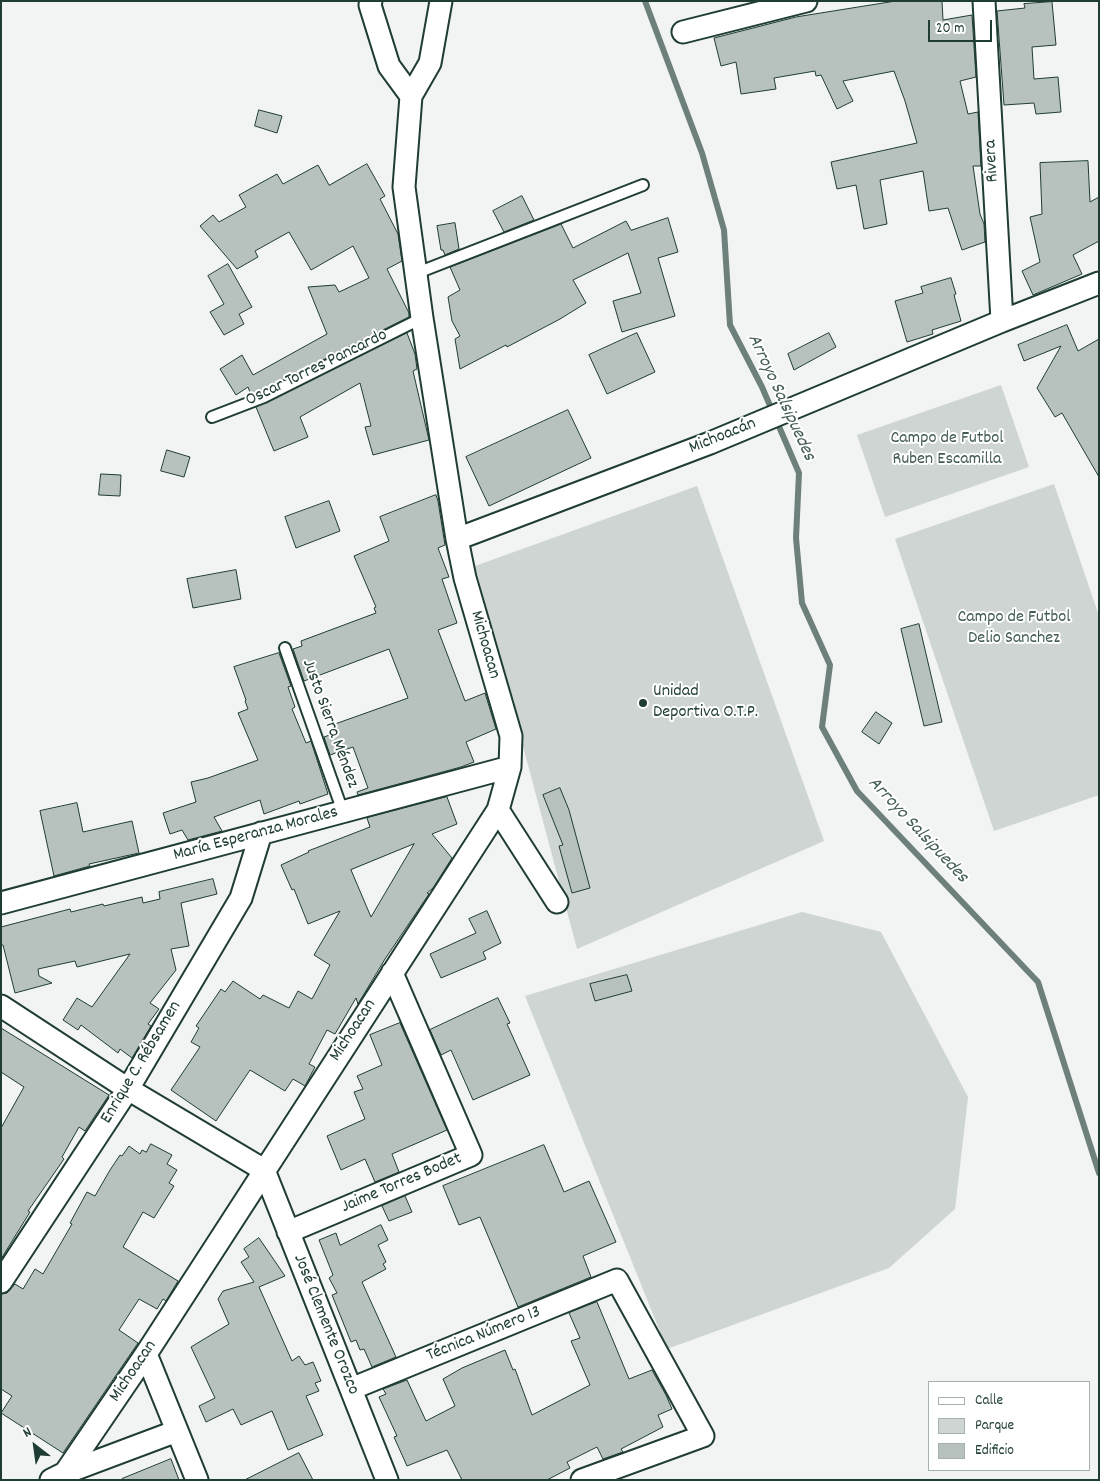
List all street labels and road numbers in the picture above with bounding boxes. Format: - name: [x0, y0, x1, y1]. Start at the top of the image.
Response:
- street label: Rivera: [981, 139, 1005, 183]
- street label: Oscar Torres Pancardo: [243, 325, 391, 413]
- street label: Michoacán: [686, 414, 760, 460]
- street label: Michoacan: [464, 608, 504, 682]
- street label: Justo Sierra Méndez: [296, 657, 362, 791]
- street label: María Esperanza Morales: [171, 803, 341, 867]
- street label: Michoacan: [326, 996, 382, 1066]
- street label: Enrique C. Rébsamen: [97, 998, 187, 1128]
- street label: Jaime Torres Bodet: [338, 1149, 466, 1219]
- street label: José Clemente Orozco: [287, 1252, 363, 1398]
- street label: Técnica Número 13: [424, 1302, 544, 1368]
- street label: Michoacan: [106, 1337, 162, 1407]

